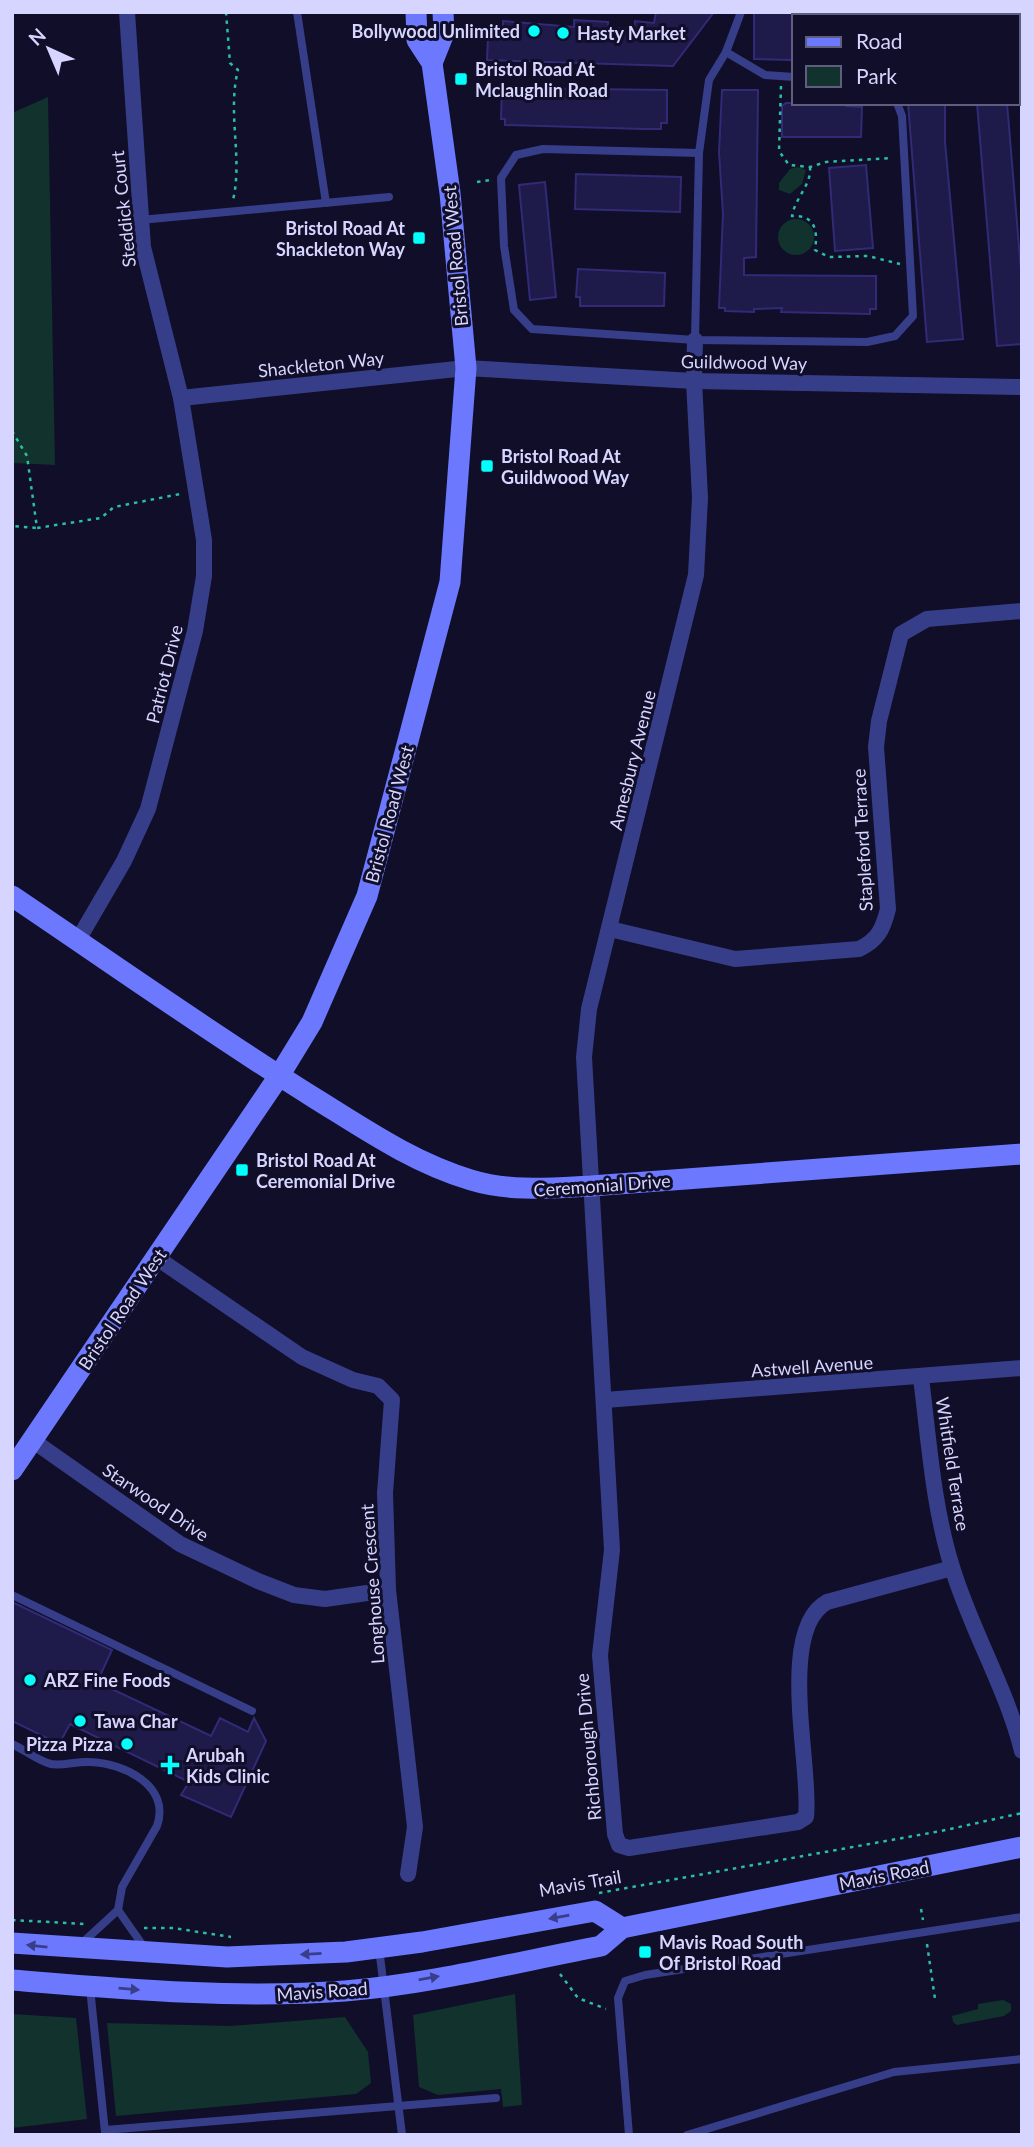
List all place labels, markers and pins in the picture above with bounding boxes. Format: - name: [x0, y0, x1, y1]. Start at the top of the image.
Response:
- place label: Bollywood Unlimited: [352, 20, 520, 42]
- place label: Hasty Market: [577, 22, 686, 44]
- marker: Bollywood Unlimited: [526, 23, 542, 39]
- marker: Hasty Market: [555, 25, 571, 41]
- place label: Bristol Road At Mclaughlin Road: [475, 58, 608, 101]
- marker: Bristol Road At Mclaughlin Road: [453, 71, 469, 87]
- place label: Bristol Road At Shackleton Way: [276, 217, 405, 260]
- marker: Bristol Road At Shackleton Way: [411, 230, 427, 246]
- place label: Bristol Road At Guildwood Way: [501, 445, 629, 488]
- marker: Bristol Road At Guildwood Way: [479, 458, 495, 474]
- place label: Bristol Road At Ceremonial Drive: [256, 1149, 396, 1192]
- marker: Bristol Road At Ceremonial Drive: [234, 1162, 250, 1178]
- place label: ARZ Fine Foods: [43, 1669, 171, 1691]
- marker: ARZ Fine Foods: [22, 1672, 38, 1688]
- place label: Tawa Char: [94, 1710, 178, 1732]
- marker: Tawa Char: [72, 1713, 88, 1729]
- place label: Pizza Pizza: [26, 1733, 113, 1755]
- marker: Pizza Pizza: [119, 1736, 135, 1752]
- place label: Arubah Kids Clinic: [185, 1744, 270, 1787]
- marker: Arubah Kids Clinic: [160, 1755, 180, 1775]
- place label: Mavis Road South Of Bristol Road: [659, 1931, 803, 1974]
- marker: Mavis Road South Of Bristol Road: [637, 1944, 653, 1960]

